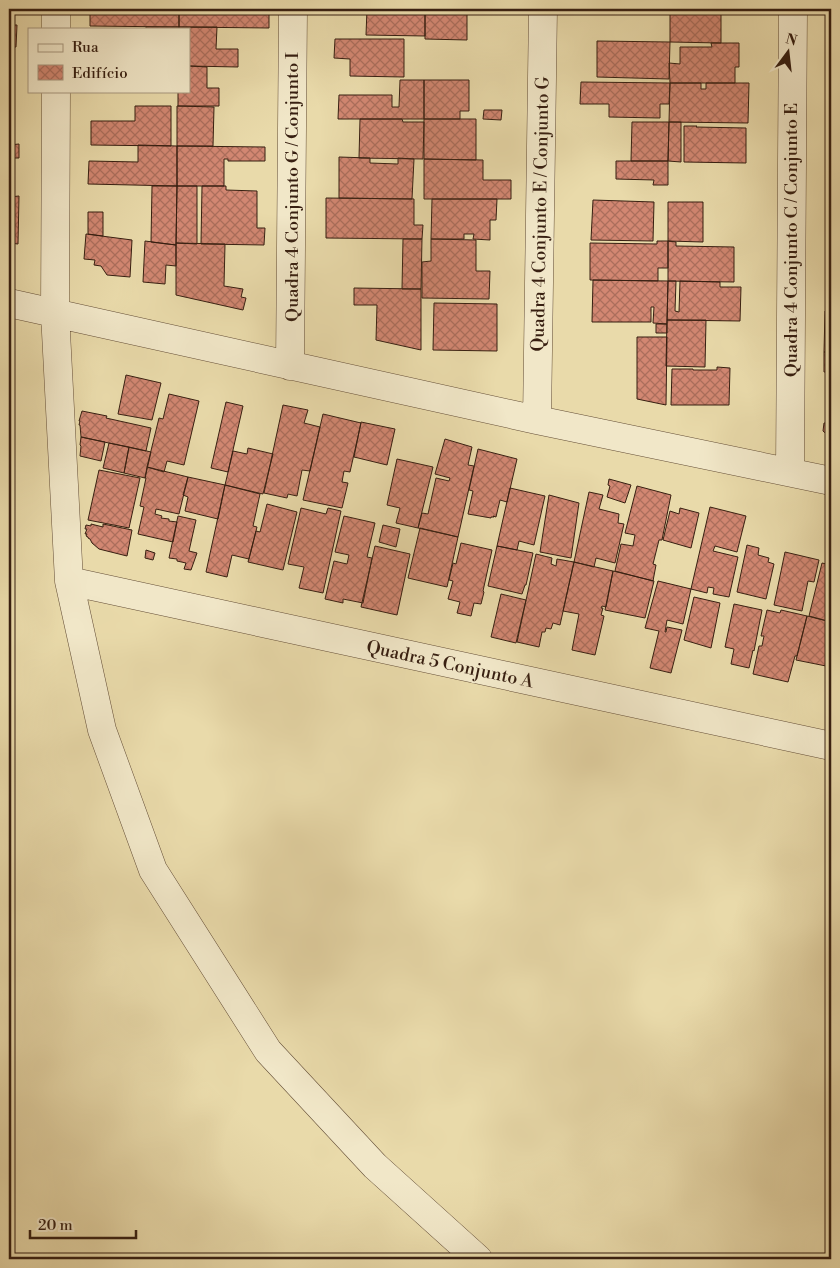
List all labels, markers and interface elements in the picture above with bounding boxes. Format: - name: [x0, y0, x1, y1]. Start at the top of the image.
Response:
- legend: [28, 28, 190, 92]
- north arrow: [762, 28, 812, 78]
- text: N: [783, 30, 799, 51]
- text: Rua: [72, 38, 99, 57]
- street label: Quadra 4 Conjunto G / Conjunto I: [281, 52, 304, 322]
- text: Edifício: [72, 64, 128, 83]
- street label: Quadra 4 Conjunto E / Conjunto G: [527, 75, 554, 352]
- street label: Quadra 4 Conjunto C / Conjunto E: [780, 103, 803, 377]
- street label: Quadra 5 Conjunto A: [364, 636, 536, 694]
- scale bar: [30, 1208, 136, 1240]
- text: 20 m: [38, 1216, 73, 1235]

